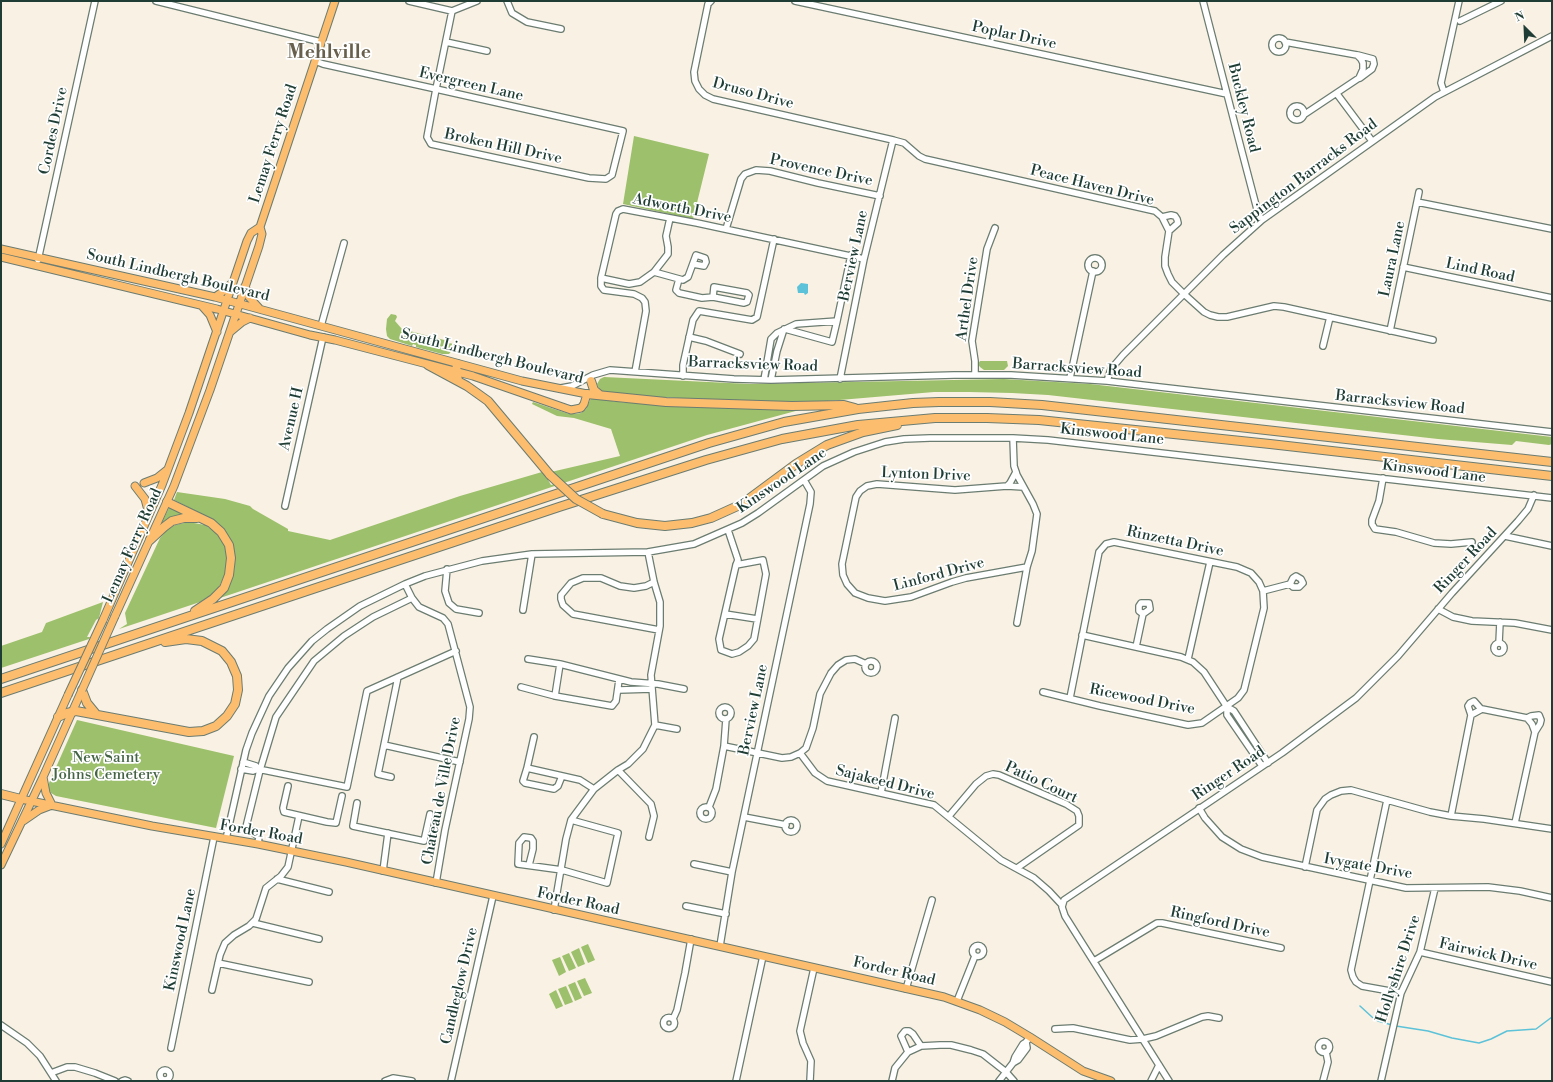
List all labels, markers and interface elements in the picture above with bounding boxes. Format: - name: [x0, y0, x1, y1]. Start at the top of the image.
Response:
- north arrow: [1505, 8, 1545, 48]
- text: N: [1513, 9, 1527, 25]
- street label: Poplar Drive: [970, 18, 1058, 54]
- district label: Mehlville: [287, 42, 371, 64]
- street label: Buckley Road: [1223, 61, 1263, 155]
- street label: Evergreen Lane: [417, 64, 525, 106]
- street label: Druso Drive: [710, 75, 796, 113]
- street label: Lemay Ferry Road: [246, 82, 302, 206]
- street label: Cordes Drive: [36, 86, 72, 176]
- street label: Sappington Barracks Road: [1227, 116, 1381, 238]
- street label: Broken Hill Drive: [443, 126, 563, 168]
- street label: Provence Drive: [768, 151, 874, 191]
- street label: Peace Haven Drive: [1028, 162, 1156, 210]
- street label: Adworth Drive: [631, 191, 733, 227]
- street label: Berview Lane: [836, 209, 872, 303]
- street label: Laura Lane: [1376, 219, 1410, 299]
- street label: South Lindbergh Boulevard: [85, 246, 271, 306]
- street label: Lind Road: [1444, 255, 1516, 287]
- street label: Arthel Drive: [953, 256, 983, 342]
- street label: South Lindbergh Boulevard: [399, 326, 585, 388]
- street label: Barracksview Road: [688, 354, 818, 376]
- street label: Barracksview Road: [1012, 355, 1142, 383]
- street label: Avenue H: [276, 386, 308, 452]
- street label: Barracksview Road: [1334, 387, 1466, 419]
- street label: Kinswood Lane: [1059, 421, 1165, 449]
- street label: Kinswood Lane: [734, 444, 830, 518]
- street label: Kinswood Lane: [1381, 457, 1487, 487]
- street label: Lynton Drive: [881, 464, 971, 486]
- street label: Lemay Ferry Road: [100, 486, 166, 606]
- street label: Rinzetta Drive: [1125, 523, 1225, 561]
- street label: Ringer Road: [1431, 524, 1501, 598]
- street label: Linford Drive: [891, 554, 987, 596]
- street label: Berview Lane: [736, 663, 772, 757]
- street label: Ricewood Drive: [1088, 681, 1196, 719]
- street label: Chateau de Ville Drive: [419, 715, 465, 867]
- street label: Ringer Road: [1189, 743, 1269, 805]
- park label: New Saint Johns Cemetery: [52, 749, 160, 784]
- street label: Patio Court: [1002, 758, 1080, 808]
- street label: Sajakeed Drive: [834, 762, 936, 804]
- street label: Forder Road: [218, 817, 304, 849]
- street label: Ivygate Drive: [1322, 850, 1414, 884]
- street label: Forder Road: [535, 884, 621, 920]
- street label: Kinswood Lane: [161, 887, 201, 993]
- street label: Ringford Drive: [1168, 904, 1272, 942]
- street label: Hollyshire Drive: [1373, 913, 1425, 1025]
- street label: Candleglow Drive: [438, 926, 482, 1046]
- street label: Fairwick Drive: [1437, 935, 1539, 975]
- street label: Forder Road: [851, 954, 937, 990]

